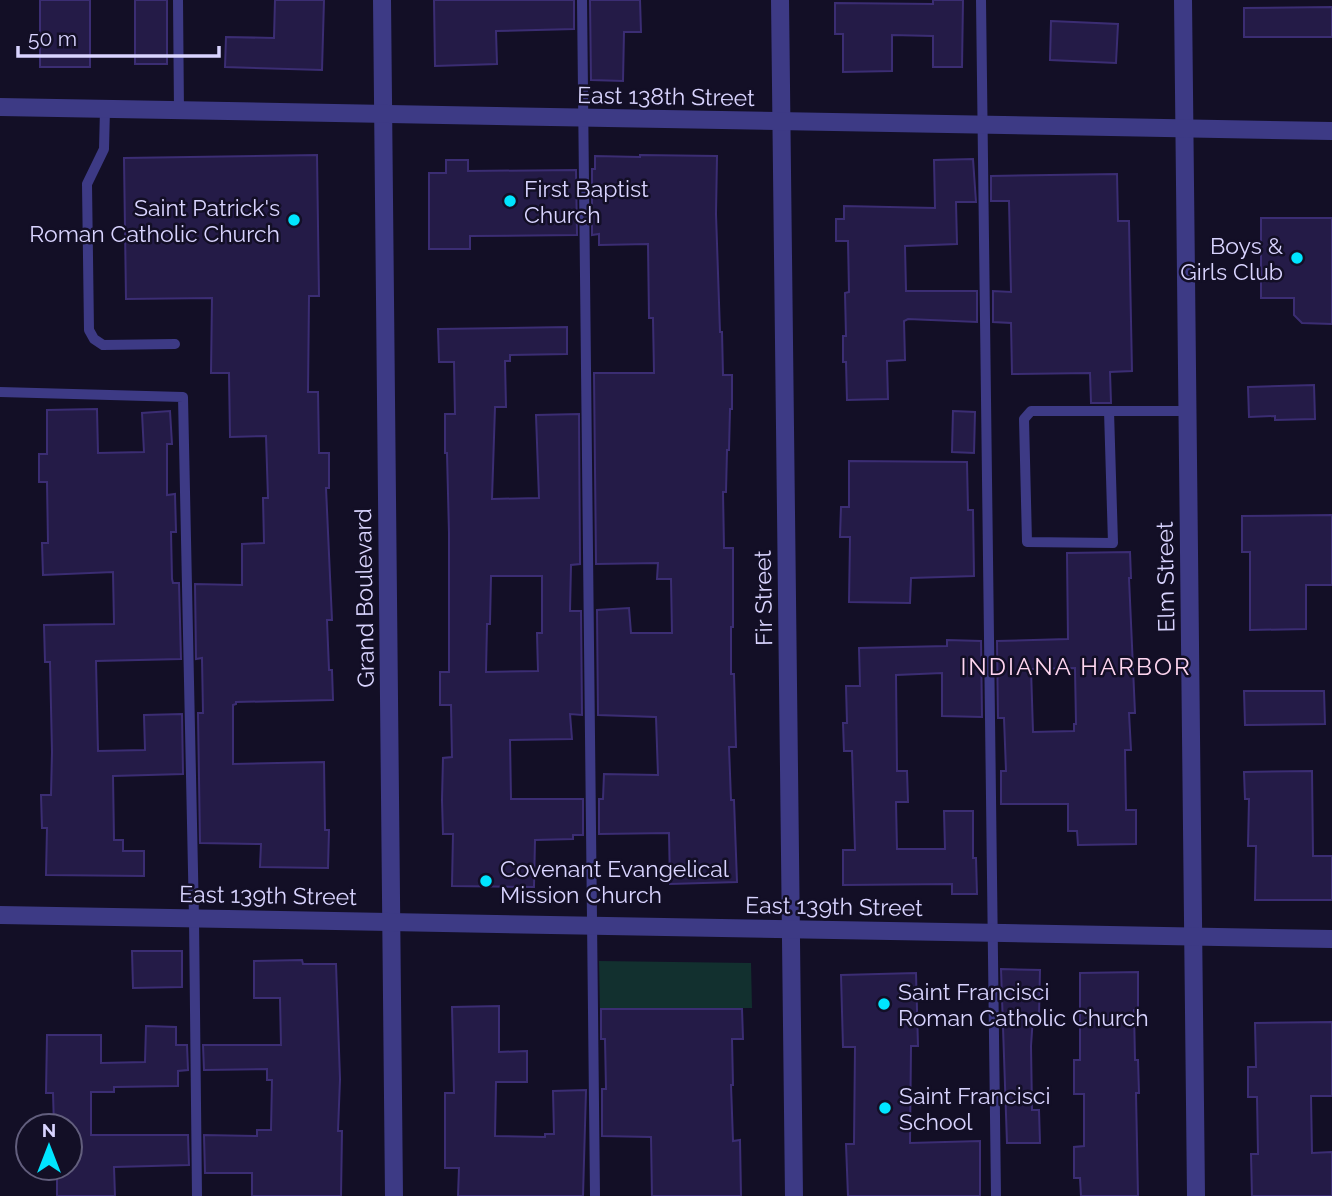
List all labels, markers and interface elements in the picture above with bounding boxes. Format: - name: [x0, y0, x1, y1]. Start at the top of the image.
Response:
- scale bar: [18, 14, 219, 58]
- text: 50 m: [28, 26, 77, 51]
- street label: East 138th Street: [577, 81, 755, 111]
- place label: First Baptist Church: [524, 175, 649, 228]
- marker: First Baptist Church: [502, 193, 518, 209]
- place label: Saint Patrick's Roman Catholic Church: [29, 194, 280, 247]
- marker: Saint Patrick's Roman Catholic Church: [286, 212, 302, 228]
- place label: Boys & Girls Club: [1180, 232, 1284, 285]
- marker: Boys & Girls Club: [1289, 250, 1305, 266]
- street label: Grand Boulevard: [349, 508, 379, 688]
- street label: Elm Street: [1151, 521, 1179, 633]
- street label: Fir Street: [749, 550, 777, 646]
- district label: INDIANA HARBOR: [960, 652, 1192, 681]
- place label: Covenant Evangelical Mission Church: [500, 855, 730, 908]
- marker: Covenant Evangelical Mission Church: [478, 873, 494, 889]
- street label: East 139th Street: [179, 880, 357, 910]
- street label: East 139th Street: [745, 891, 923, 921]
- place label: Saint Francisci Roman Catholic Church: [898, 978, 1149, 1031]
- marker: Saint Francisci Roman Catholic Church: [876, 996, 892, 1012]
- place label: Saint Francisci School: [899, 1082, 1050, 1135]
- marker: Saint Francisci School: [877, 1100, 893, 1116]
- north arrow: [14, 1112, 84, 1182]
- text: N: [42, 1119, 56, 1141]

